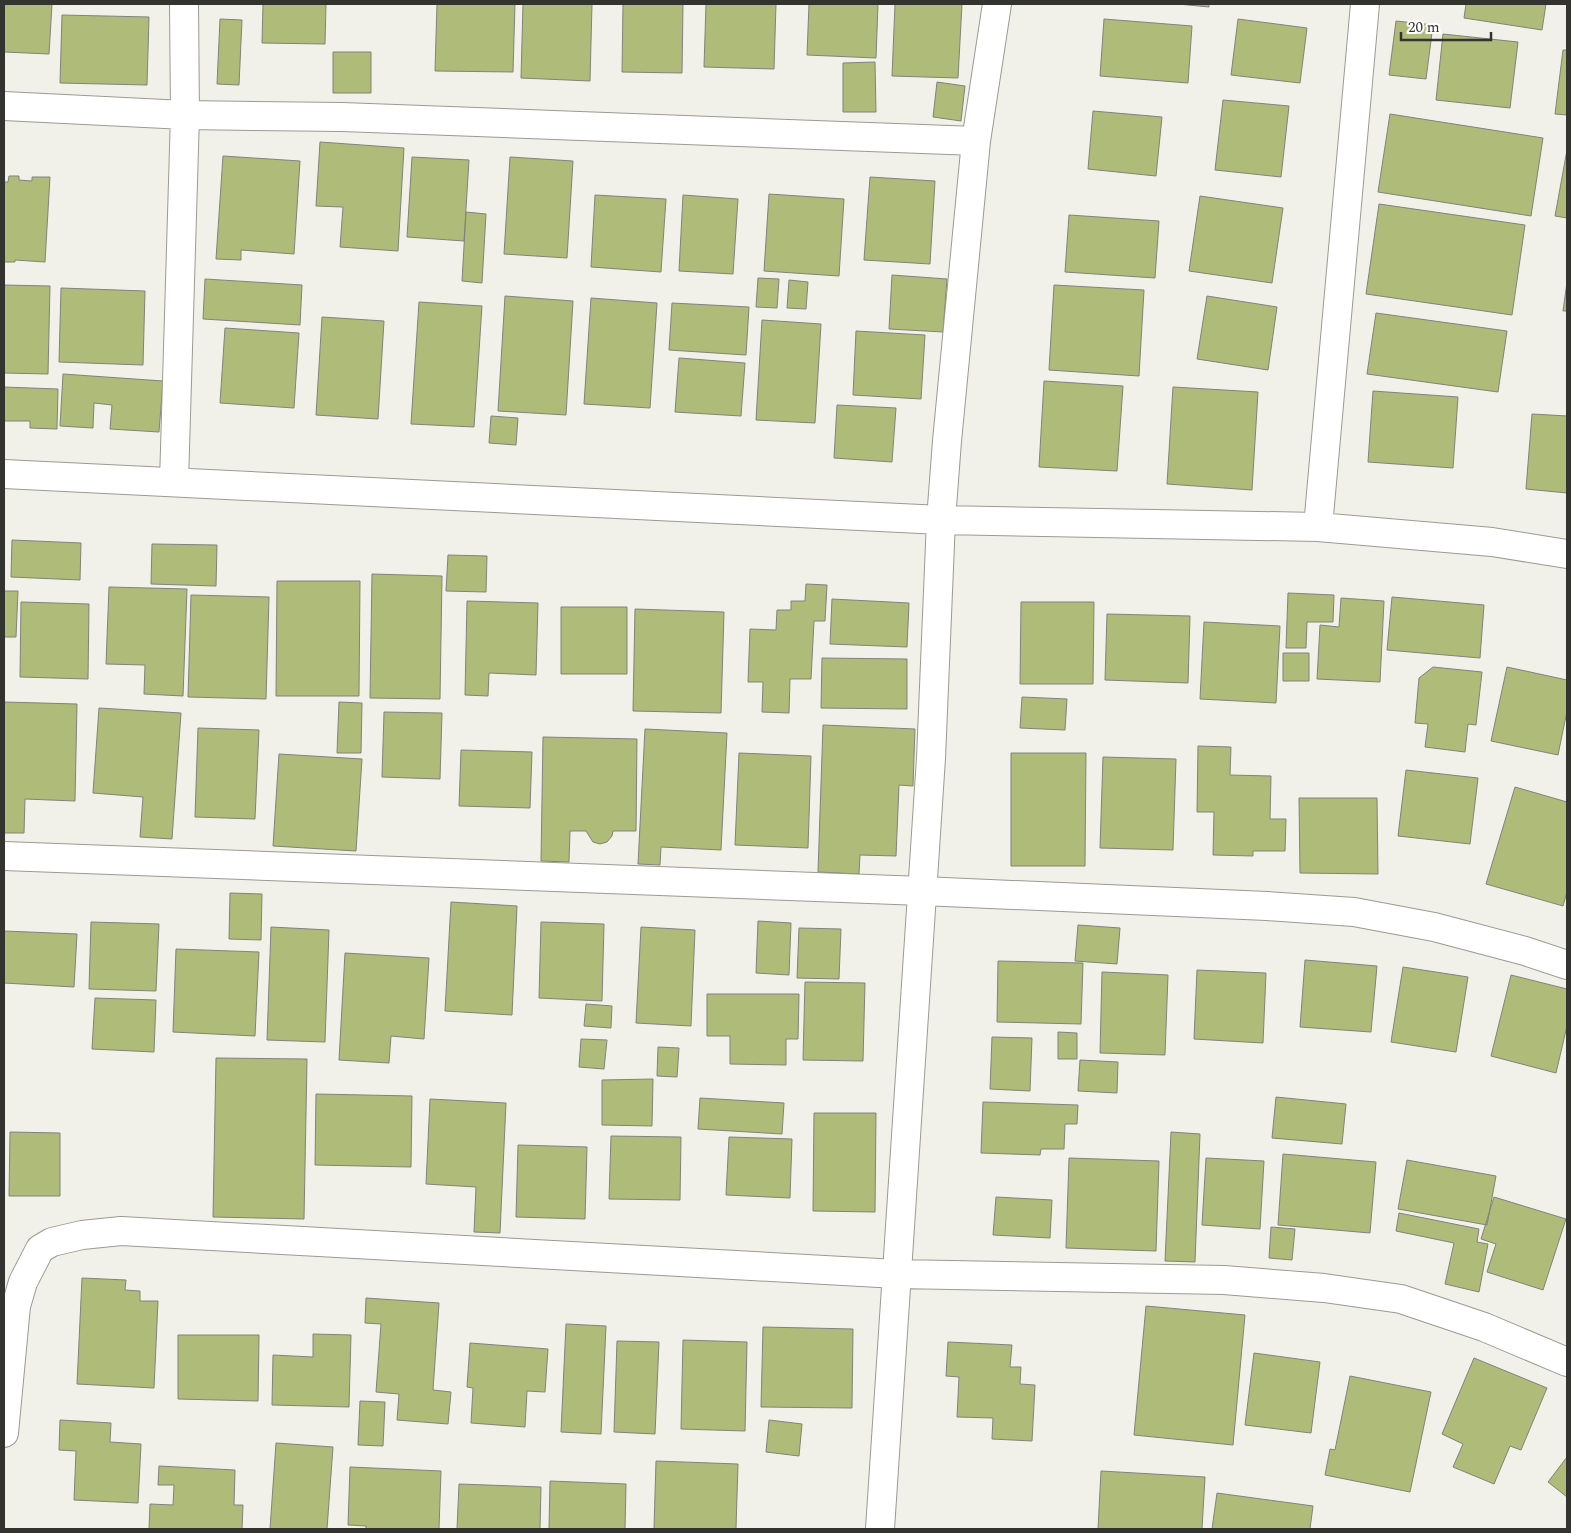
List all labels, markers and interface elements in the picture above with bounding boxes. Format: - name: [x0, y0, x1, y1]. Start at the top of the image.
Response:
- scale bar: [1401, 10, 1491, 42]
- text: 20 m: [1408, 16, 1440, 39]

